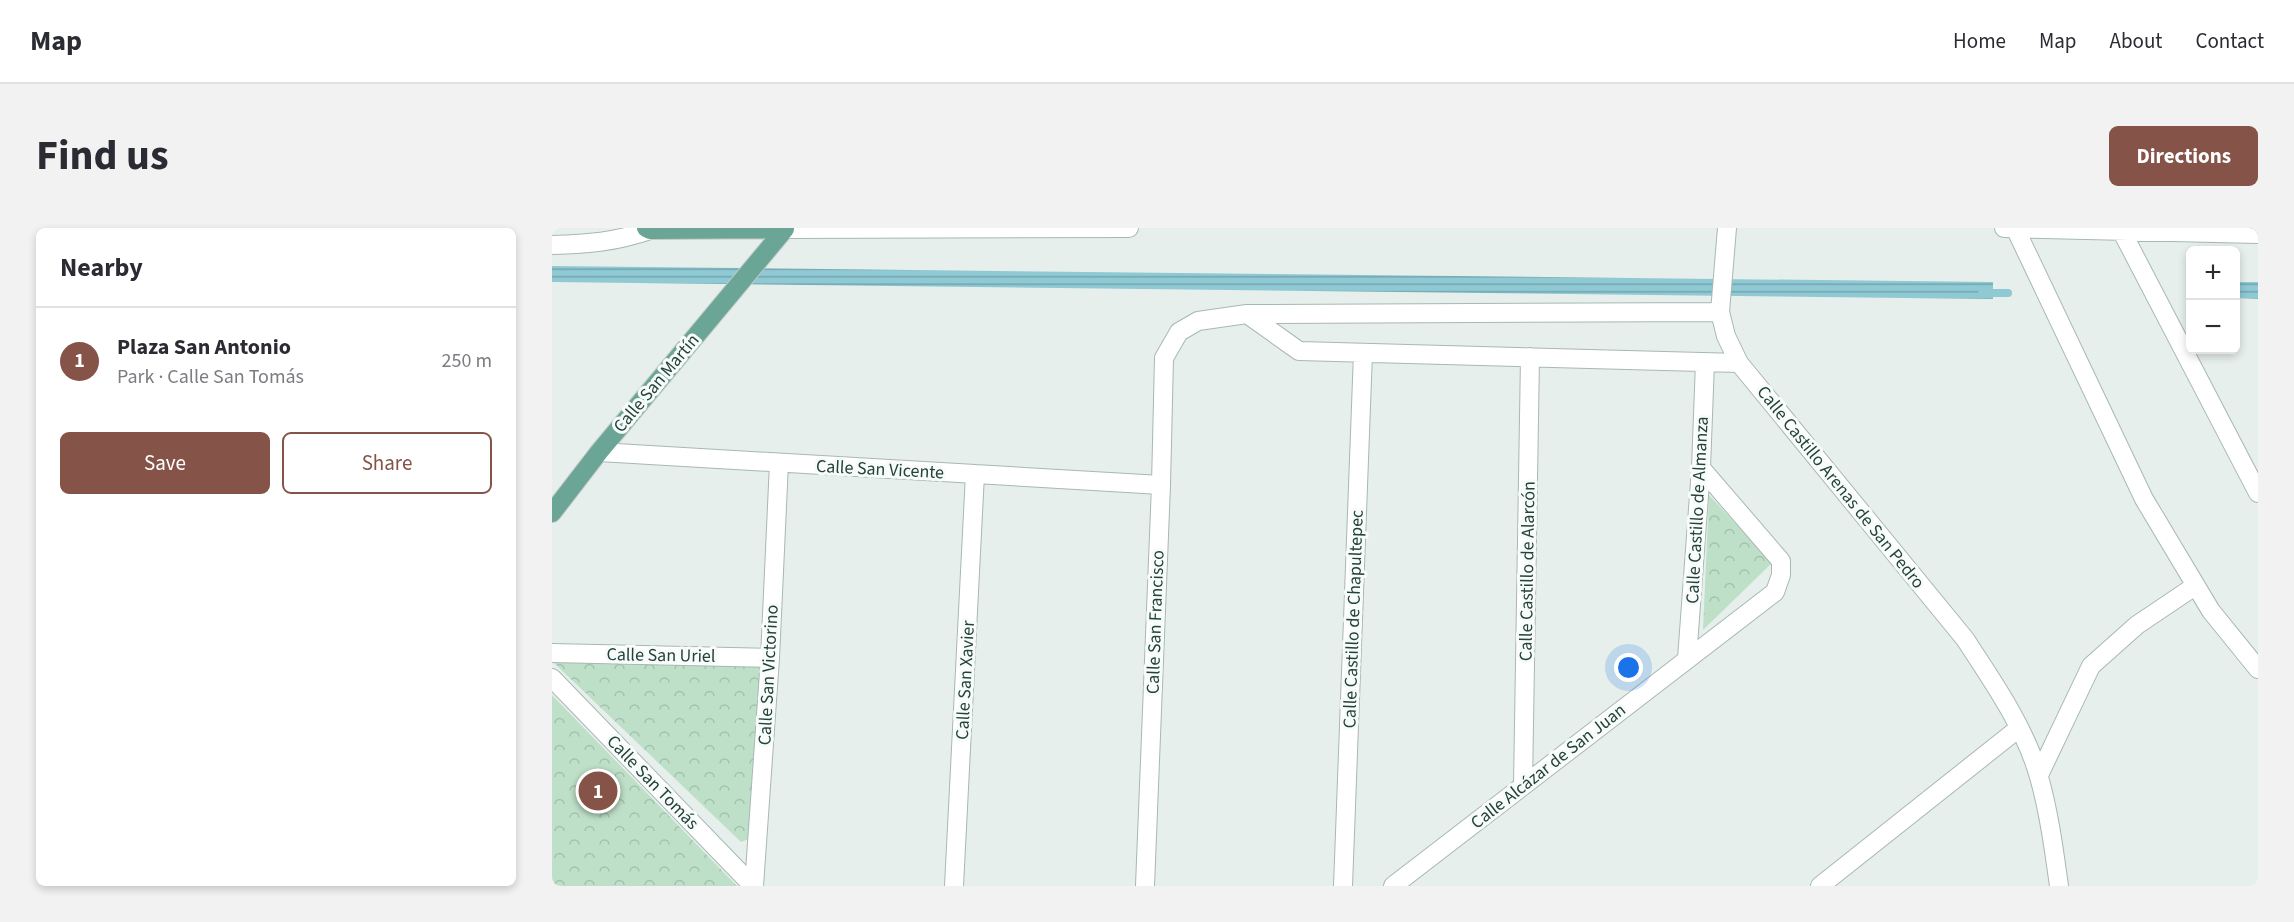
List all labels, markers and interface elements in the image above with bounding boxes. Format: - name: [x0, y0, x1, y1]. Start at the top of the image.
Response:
- text: Map: [30, 21, 82, 61]
- text: Home: [1953, 26, 2006, 56]
- text: Map: [2039, 26, 2077, 56]
- text: About: [2110, 26, 2162, 56]
- text: Contact: [2195, 26, 2264, 56]
- text: Find us: [36, 126, 169, 186]
- button: Directions: [2109, 126, 2258, 186]
- map controls: [2186, 246, 2240, 354]
- button: +: [2186, 246, 2240, 300]
- text: Nearby: [60, 249, 143, 286]
- button: −: [2186, 300, 2240, 354]
- street label: Calle San Martín: [608, 329, 705, 438]
- text: Plaza San Antonio: [117, 331, 291, 363]
- text: 1: [74, 347, 85, 375]
- text: 250 m: [442, 347, 492, 375]
- text: Park · Calle San Tomás: [117, 363, 304, 391]
- street label: Calle Castillo Arenas de San Pedro: [1751, 381, 1930, 594]
- street label: Calle Castillo de Almanza: [1680, 416, 1715, 604]
- button: Save: [60, 432, 270, 494]
- button: Share: [282, 432, 492, 494]
- street label: Calle San Vicente: [815, 454, 945, 485]
- street label: Calle Castillo de Alarcón: [1513, 481, 1542, 661]
- street label: Calle Castillo de Chapultepec: [1337, 509, 1370, 729]
- street label: Calle San Francisco: [1140, 550, 1171, 695]
- street label: Calle San Victorino: [752, 604, 785, 746]
- street label: Calle San Xavier: [950, 619, 981, 740]
- street label: Calle San Uriel: [606, 642, 716, 669]
- your location: [1614, 653, 1643, 682]
- street label: Calle Alcázar de San Juan: [1465, 698, 1631, 835]
- street label: Calle San Tomás: [601, 729, 704, 835]
- pin: 1: [578, 768, 618, 814]

